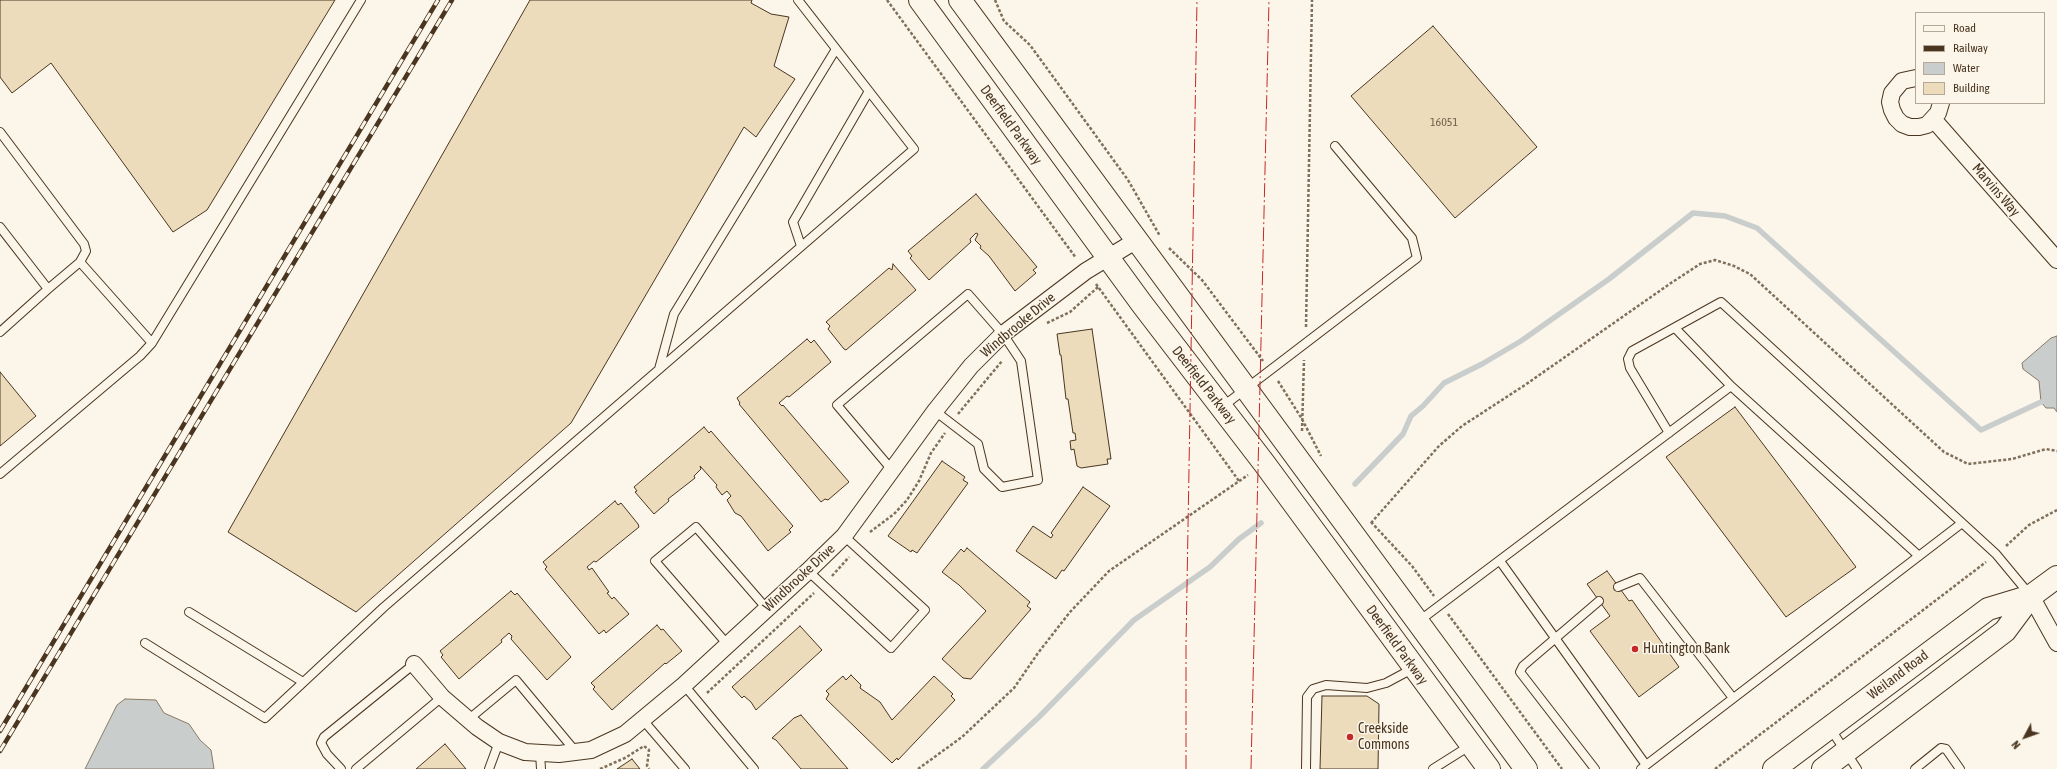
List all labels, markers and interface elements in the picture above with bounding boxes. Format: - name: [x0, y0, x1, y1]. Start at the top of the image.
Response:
- legend: [1915, 12, 2045, 104]
- text: Road: [1953, 21, 1976, 35]
- text: Railway: [1953, 41, 1988, 55]
- text: Water: [1953, 61, 1979, 75]
- text: Building: [1953, 81, 1990, 95]
- street label: Deerfield Parkway: [977, 82, 1045, 168]
- house number: 16051: [1430, 115, 1458, 129]
- street label: Marvins Way: [1968, 160, 2024, 220]
- street label: Windbrooke Drive: [977, 289, 1059, 361]
- street label: Deerfield Parkway: [1168, 343, 1240, 427]
- street label: Windbrooke Drive: [760, 540, 838, 616]
- street label: Deerfield Parkway: [1363, 602, 1431, 688]
- place label: Huntington Bank: [1643, 641, 1730, 657]
- marker: Huntington Bank: [1630, 644, 1640, 654]
- street label: Weiland Road: [1864, 647, 1932, 703]
- north arrow: [2005, 717, 2045, 757]
- place label: Creekside Commons: [1358, 721, 1409, 754]
- marker: Creekside Commons: [1345, 732, 1355, 742]
- text: N: [2009, 738, 2023, 751]

